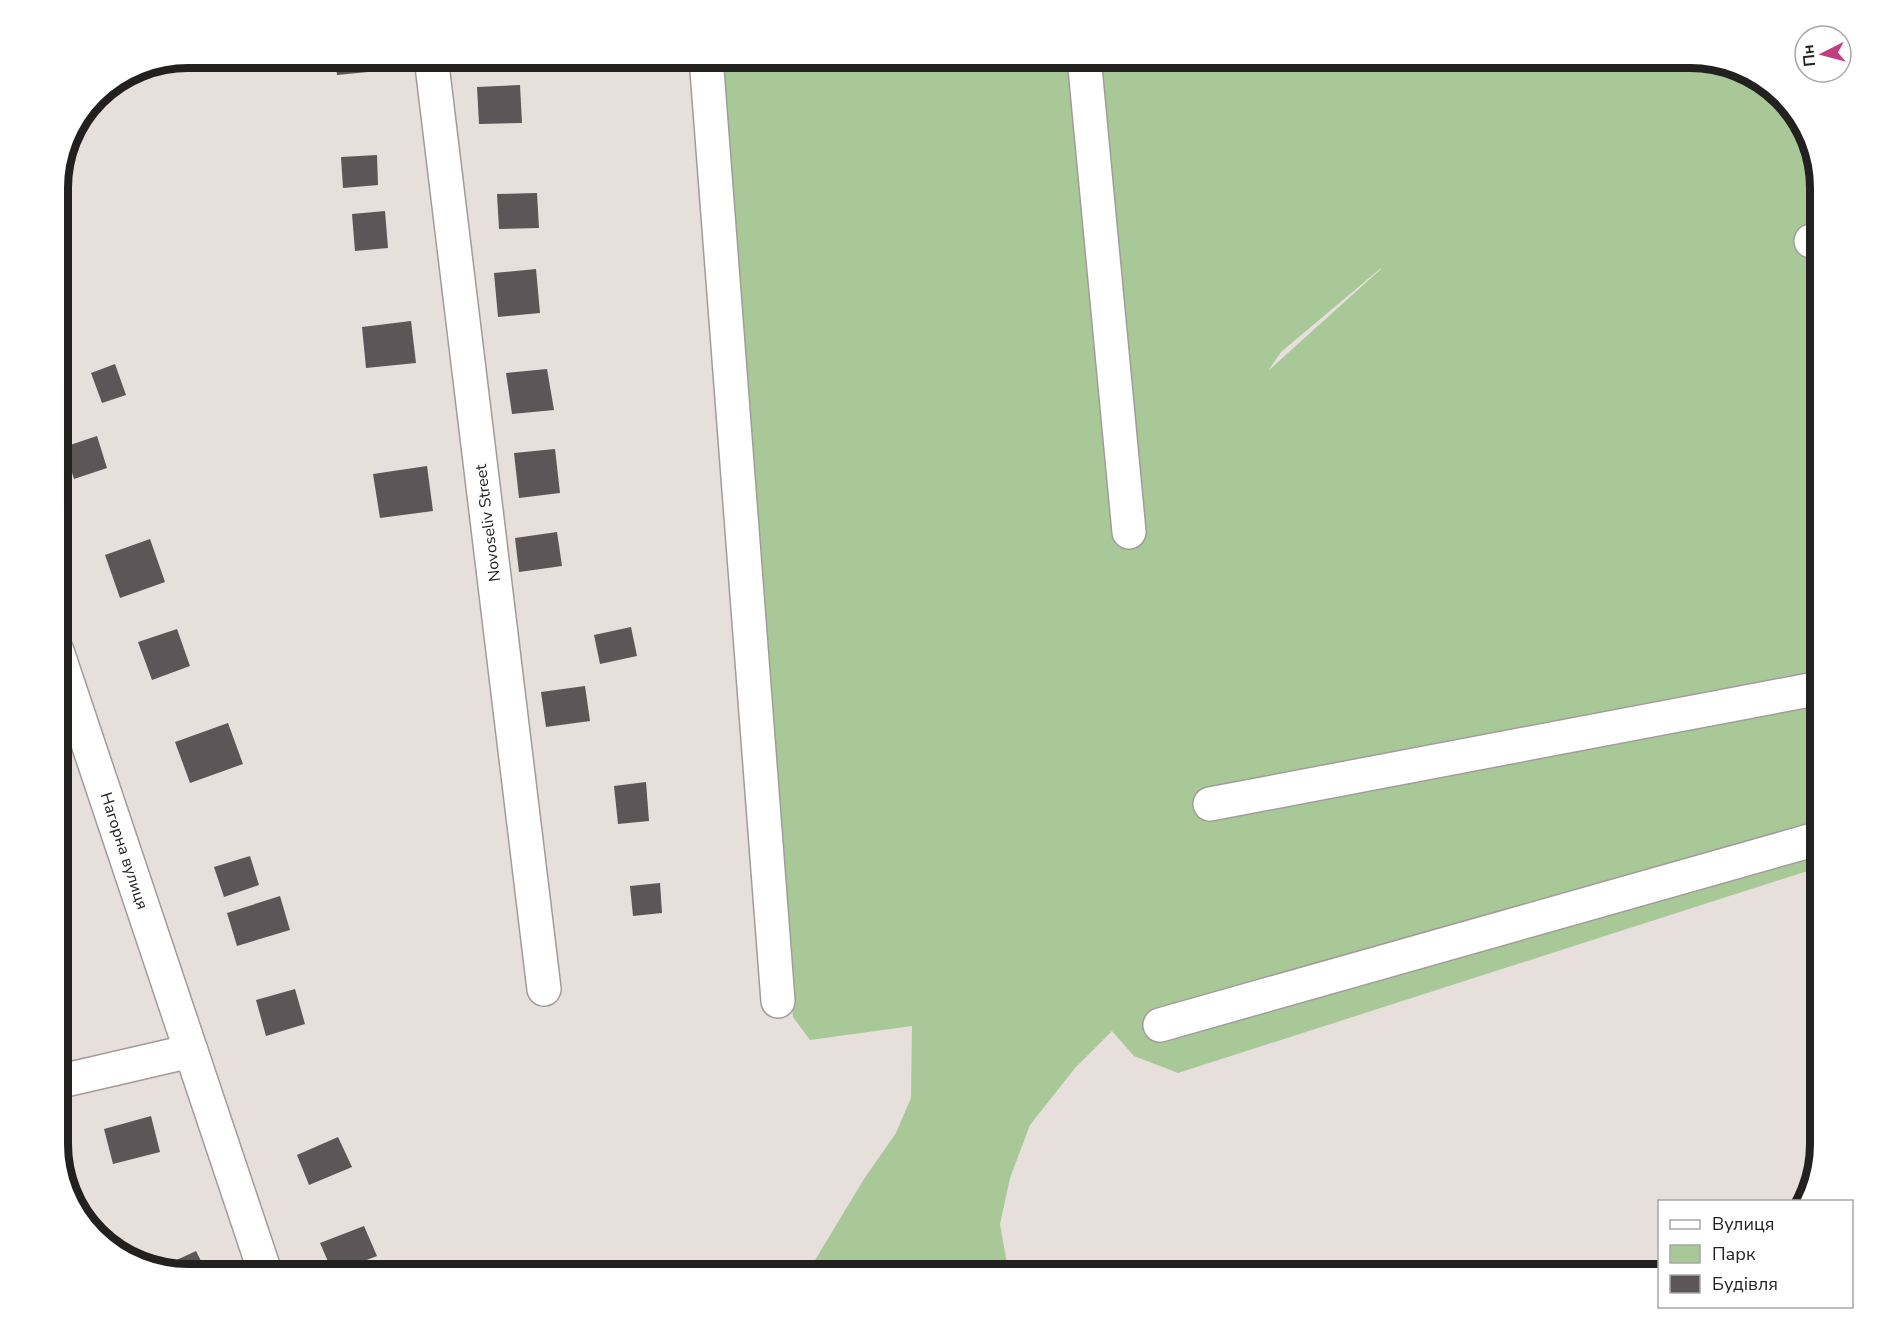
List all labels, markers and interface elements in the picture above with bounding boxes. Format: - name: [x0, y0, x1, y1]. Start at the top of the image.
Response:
- north arrow: [1793, 24, 1853, 84]
- text: Пн: [1797, 43, 1821, 68]
- street label: Novoseliv Street: [470, 463, 506, 583]
- street label: Нагорна вулиця: [95, 790, 153, 912]
- legend: [1658, 1200, 1853, 1308]
- text: Вулиця: [1712, 1212, 1774, 1236]
- text: Парк: [1712, 1242, 1756, 1266]
- text: Будівля: [1712, 1272, 1778, 1296]

